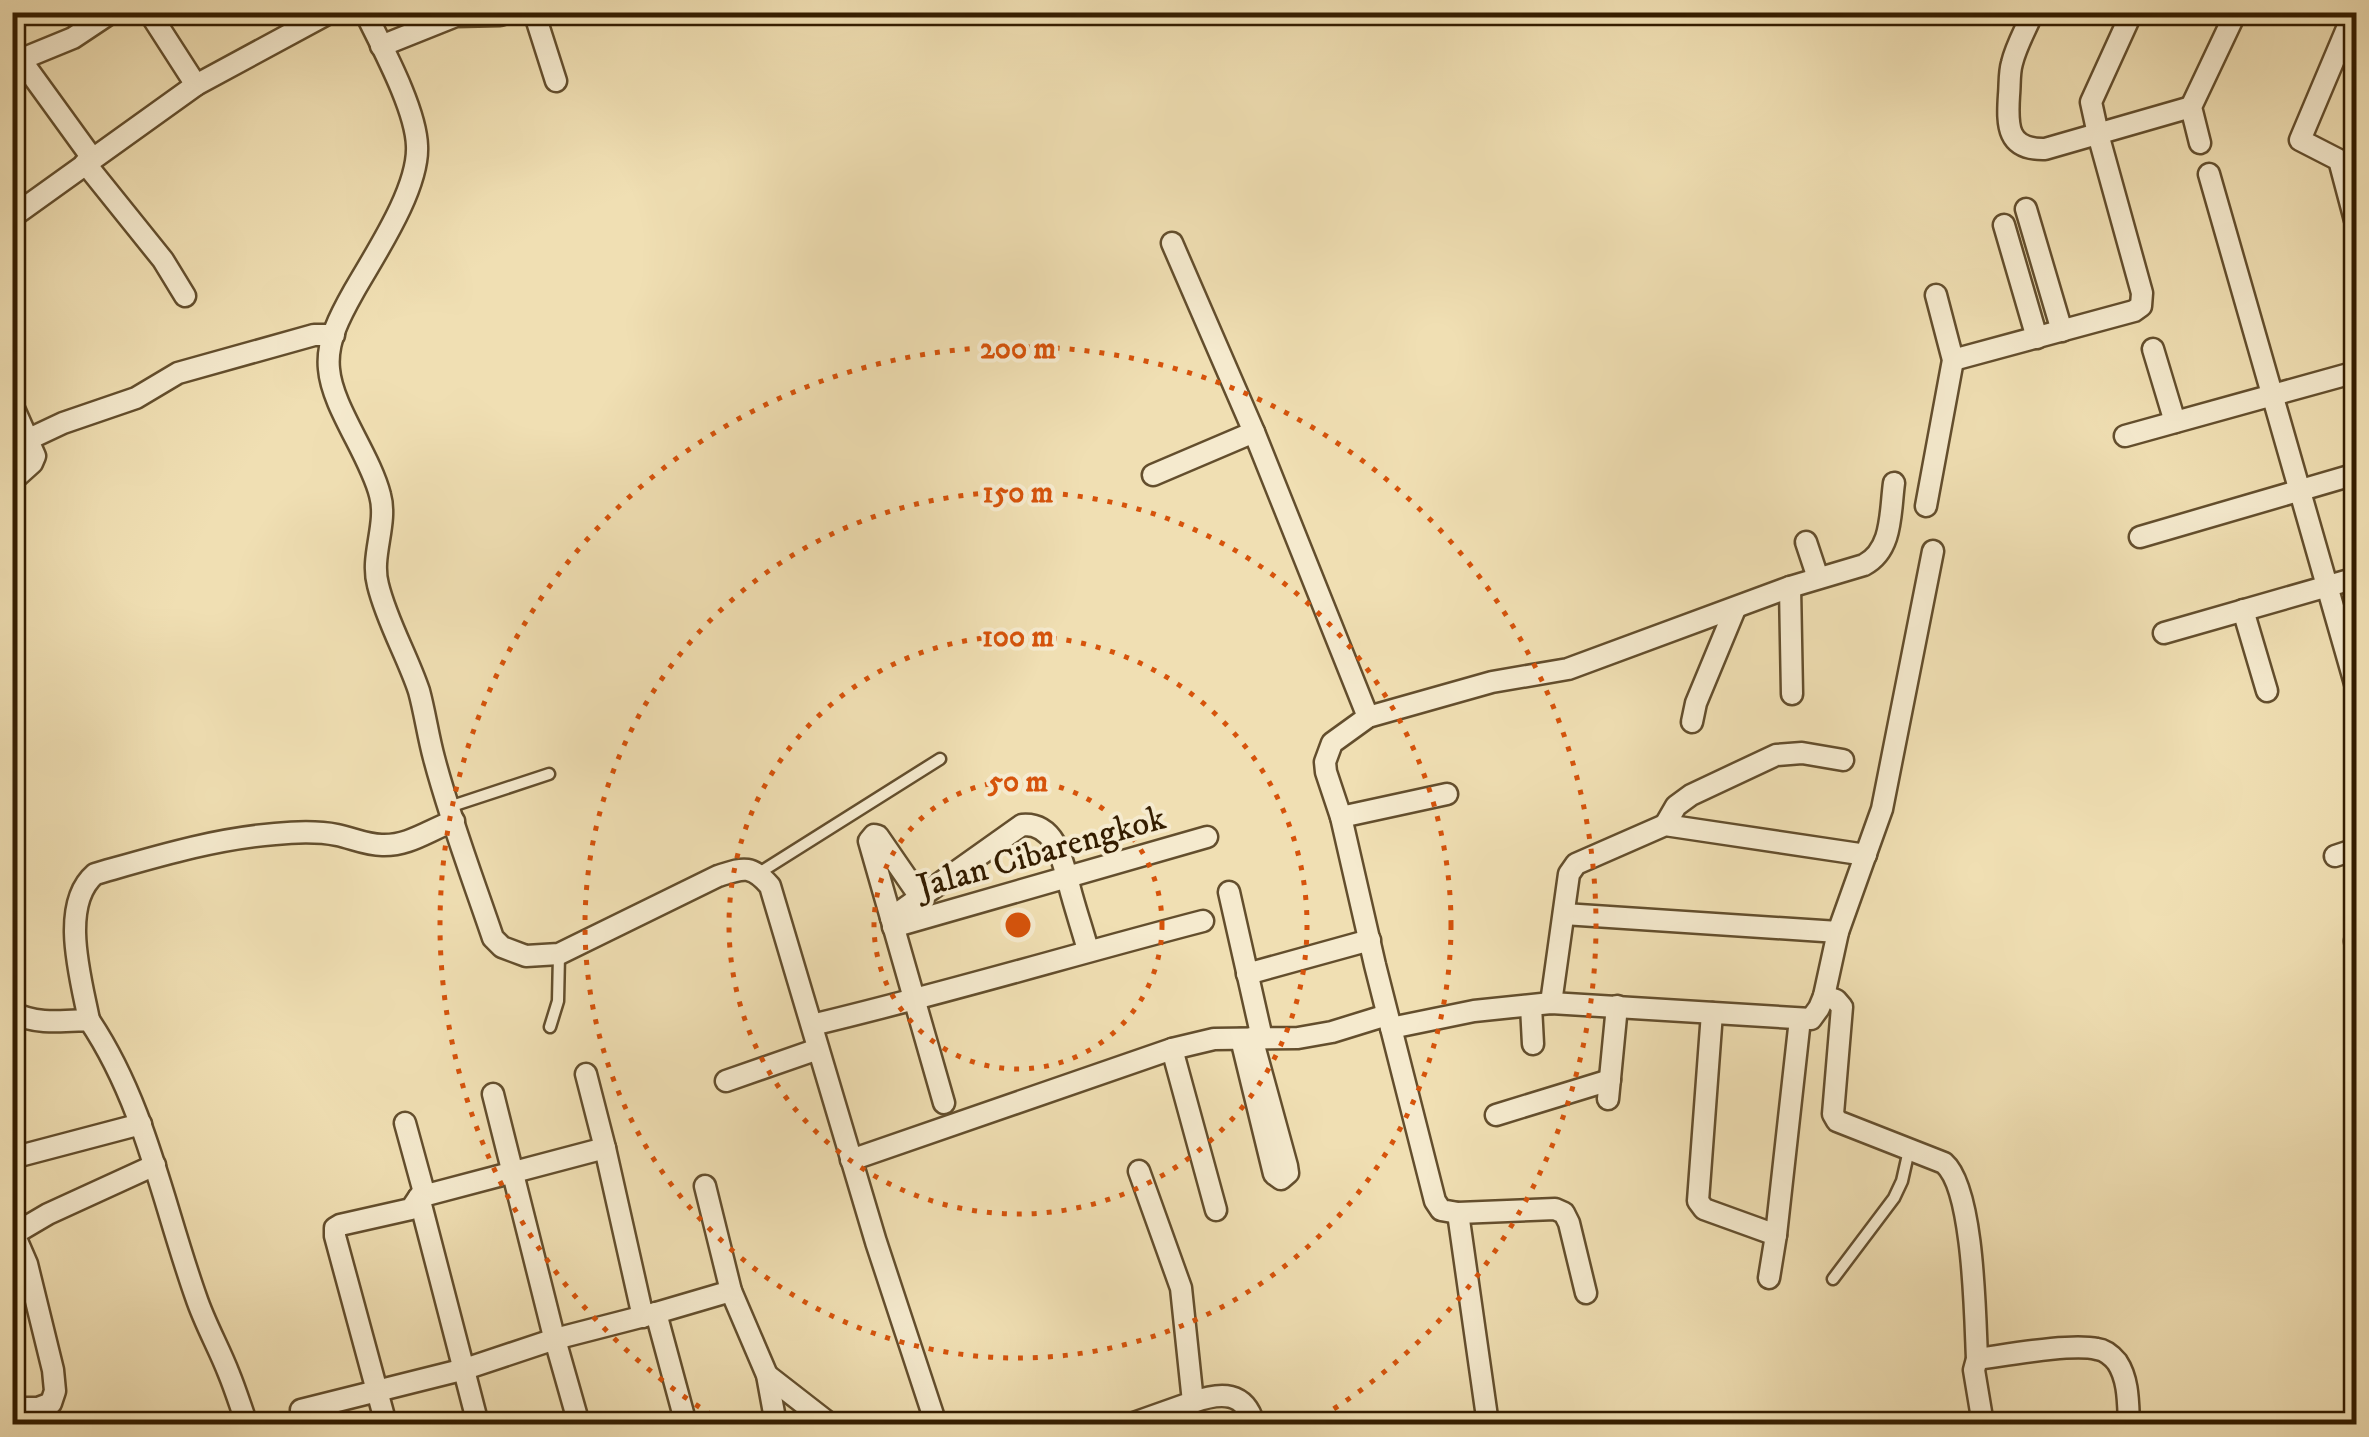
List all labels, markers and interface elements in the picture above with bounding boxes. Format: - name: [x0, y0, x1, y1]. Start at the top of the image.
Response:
- text: 200 m: [980, 331, 1056, 368]
- text: 150 m: [983, 475, 1054, 512]
- text: 100 m: [982, 619, 1055, 656]
- text: 50 m: [987, 764, 1048, 801]
- street label: Jalan Cibarengkok: [909, 796, 1171, 910]
- centre of rings: [1000, 907, 1036, 943]

